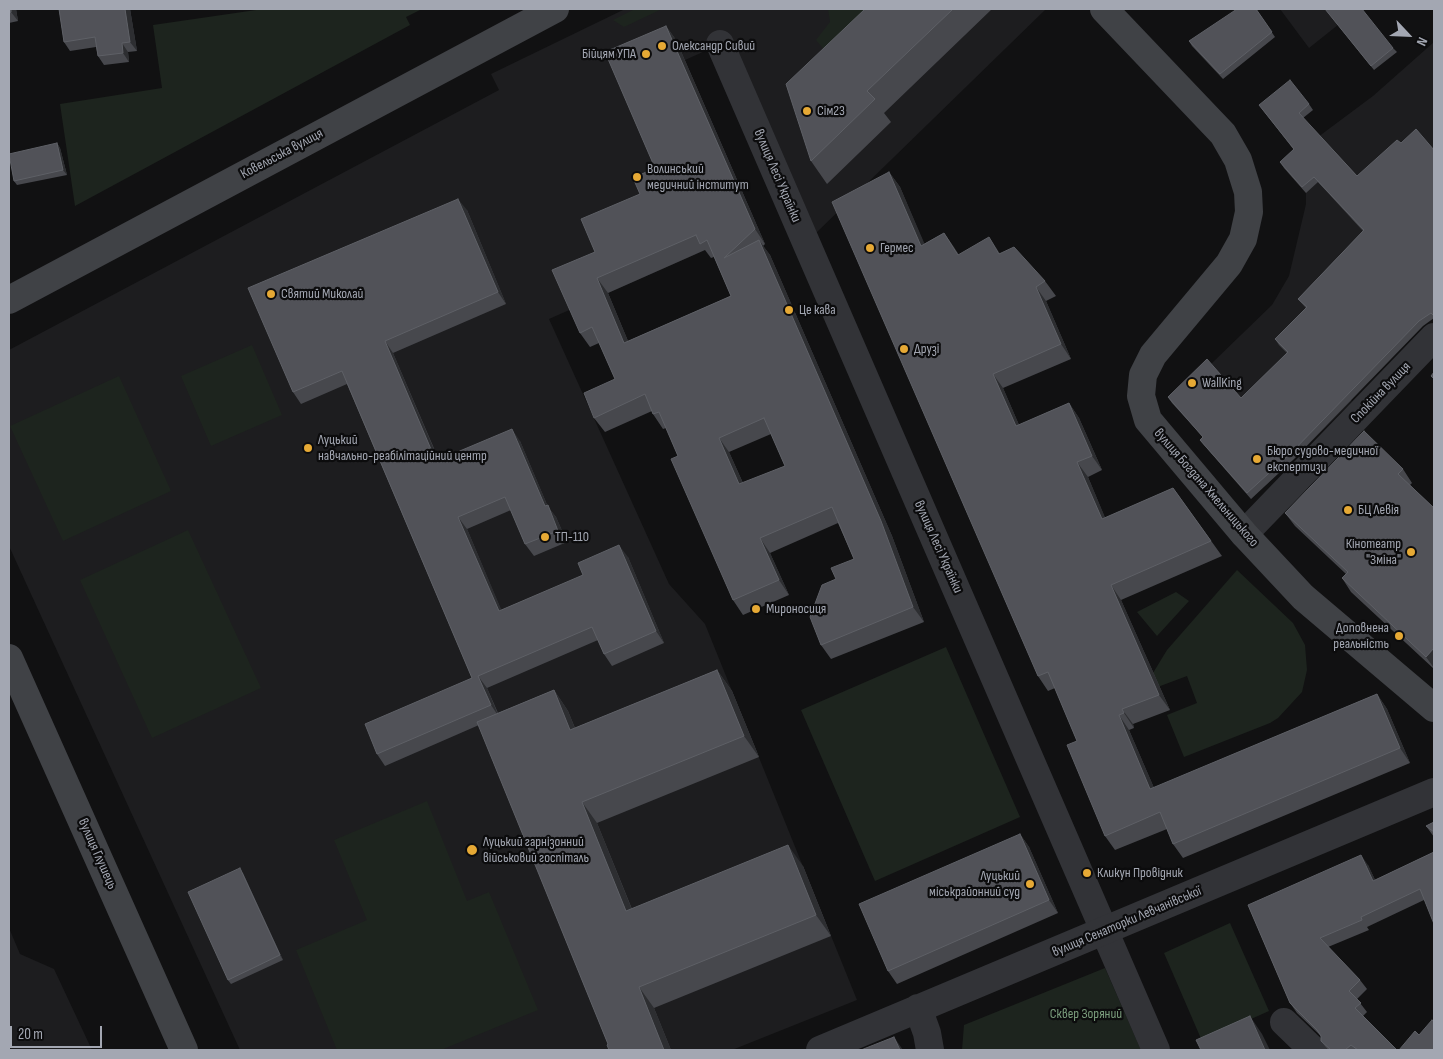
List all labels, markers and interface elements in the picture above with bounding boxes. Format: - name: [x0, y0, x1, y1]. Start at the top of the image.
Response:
- north arrow: [1383, 10, 1433, 60]
- text: N: [1413, 35, 1431, 49]
- place label: Олександр Сивий: [672, 38, 755, 54]
- marker: Олександр Сивий: [656, 40, 668, 52]
- place label: Бійцям УПА: [582, 46, 636, 62]
- marker: Бійцям УПА: [640, 48, 652, 60]
- place label: Сім23: [817, 103, 845, 119]
- marker: Сім23: [801, 105, 813, 117]
- street label: Ковельська вулиця: [238, 125, 326, 183]
- street label: вулиця Лесі Українки: [750, 127, 804, 225]
- place label: Волинський медичний інститут: [647, 161, 749, 193]
- marker: Волинський медичний інститут: [631, 171, 643, 183]
- place label: Гермес: [880, 240, 914, 256]
- marker: Гермес: [864, 242, 876, 254]
- place label: Святий Миколай: [281, 286, 363, 302]
- marker: Святий Миколай: [265, 288, 277, 300]
- place label: Це кава: [799, 302, 836, 318]
- marker: Це кава: [783, 304, 795, 316]
- place label: Друзі: [914, 341, 939, 357]
- marker: Друзі: [898, 343, 910, 355]
- street label: Спокійна вулиця: [1348, 359, 1414, 427]
- place label: WallKing: [1202, 375, 1242, 391]
- marker: WallKing: [1186, 377, 1198, 389]
- street label: вулиця Богдана Хмельницького: [1150, 425, 1262, 551]
- place label: Луцький навчально-реабілітаційний центр: [318, 432, 487, 464]
- marker: Луцький навчально-реабілітаційний центр: [302, 442, 314, 454]
- place label: Бюро судово-медичної експертизи: [1267, 443, 1378, 476]
- marker: Бюро судово-медичної експертизи: [1251, 453, 1263, 465]
- street label: вулиця Лесі Українки: [910, 498, 966, 596]
- place label: БЦ Левія: [1358, 502, 1399, 518]
- marker: БЦ Левія: [1342, 504, 1354, 516]
- place label: ТП-110: [555, 529, 589, 545]
- marker: ТП-110: [539, 531, 551, 543]
- place label: Кінотеатр "Зміна": [1346, 536, 1401, 568]
- marker: Кінотеатр "Зміна": [1405, 546, 1417, 558]
- place label: Мироносиця: [766, 601, 826, 617]
- marker: Мироносиця: [750, 603, 762, 615]
- place label: Доповнена реальність: [1333, 620, 1389, 652]
- marker: Доповнена реальність: [1393, 630, 1405, 642]
- street label: вулиця Глушець: [74, 816, 120, 892]
- place label: Луцький гарнізонний військовий госпіталь: [483, 834, 589, 866]
- marker: Луцький гарнізонний військовий госпіталь: [465, 843, 479, 857]
- place label: Кликун Провідник: [1097, 865, 1183, 881]
- marker: Кликун Провідник: [1081, 867, 1093, 879]
- place label: Луцький міськрайонний суд: [929, 868, 1020, 900]
- marker: Луцький міськрайонний суд: [1024, 878, 1036, 890]
- street label: вулиця Сенаторки Левчанівської: [1050, 883, 1204, 961]
- park label: Сквер Зоряний: [1050, 1006, 1122, 1022]
- scale bar: [12, 1016, 105, 1048]
- text: 20 m: [18, 1025, 43, 1044]

